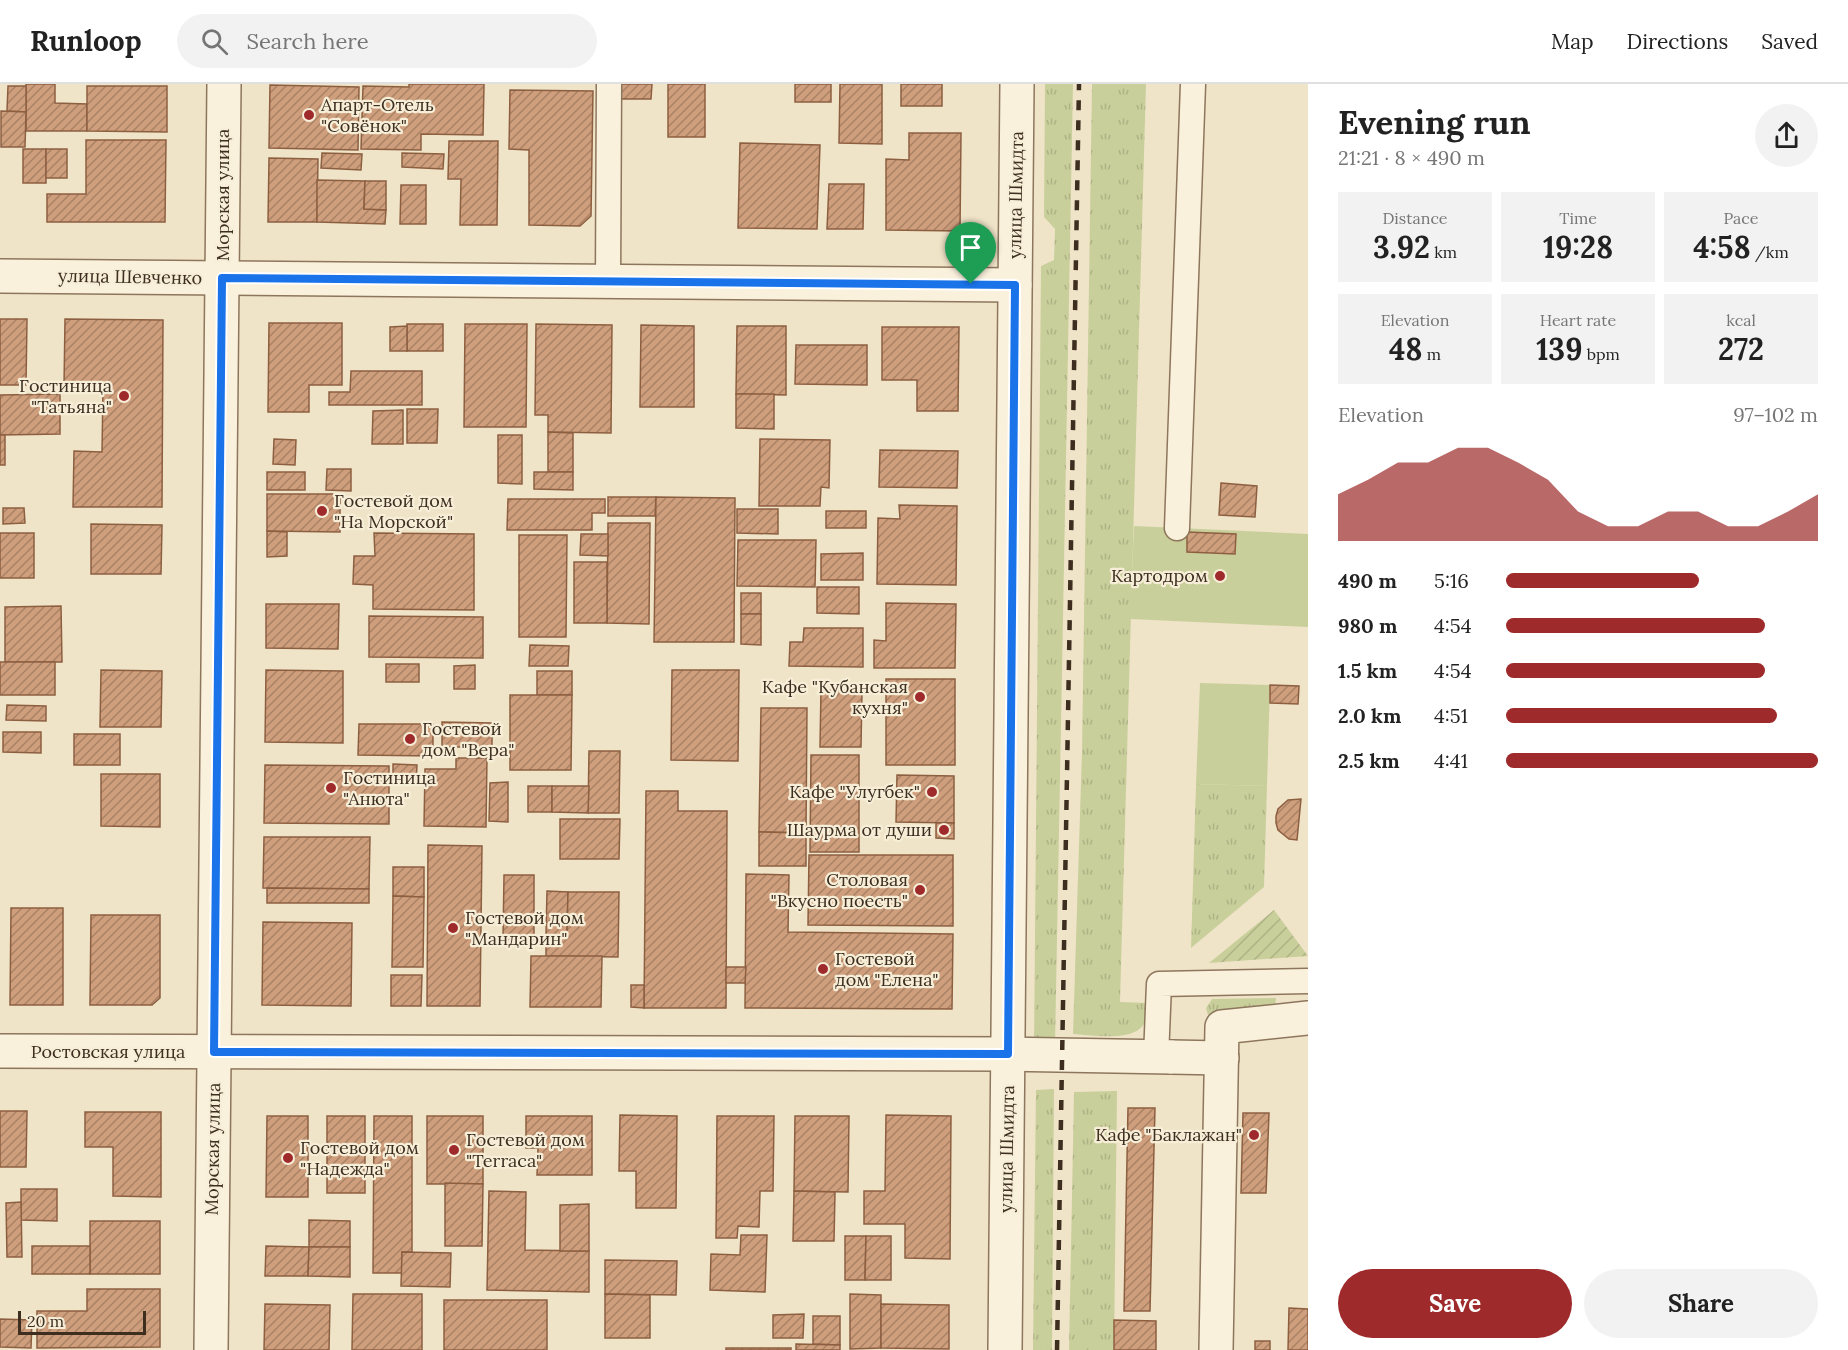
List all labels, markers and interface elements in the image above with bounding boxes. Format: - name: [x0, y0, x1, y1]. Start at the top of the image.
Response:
- search box: [177, 14, 597, 68]
- text: Runloop: [30, 23, 141, 59]
- icon: search: [198, 25, 231, 58]
- text: Search here: [246, 27, 369, 55]
- text: Map: [1551, 28, 1594, 55]
- text: Directions: [1627, 28, 1728, 55]
- text: Saved: [1761, 28, 1818, 55]
- place label: Апарт-Отель "Совёнок": [320, 93, 434, 137]
- text: Evening run: [1338, 101, 1530, 143]
- button: share: [1755, 104, 1818, 167]
- marker: Апарт-Отель "Совёнок": [302, 108, 316, 122]
- street label: Морская улица: [211, 129, 234, 261]
- street label: улица Шмидта: [1003, 131, 1028, 259]
- text: 21:21 · 8 × 490 m: [1338, 145, 1485, 170]
- text: Distance: [1382, 208, 1448, 228]
- text: Time: [1559, 208, 1597, 228]
- text: Pace: [1724, 208, 1758, 228]
- pin: [945, 222, 996, 284]
- text: 3.92: [1373, 228, 1430, 266]
- text: 19:28: [1543, 228, 1613, 266]
- text: 4:58: [1693, 228, 1751, 266]
- icon: arrive: [954, 231, 987, 264]
- text: km: [1430, 242, 1457, 262]
- text: /km: [1751, 242, 1789, 262]
- street label: улица Шевченко: [58, 264, 202, 289]
- text: Elevation: [1381, 310, 1449, 330]
- text: Heart rate: [1540, 310, 1616, 330]
- text: kcal: [1726, 310, 1756, 330]
- text: 48: [1389, 330, 1423, 368]
- text: 139: [1536, 330, 1582, 368]
- text: 272: [1718, 330, 1764, 368]
- text: m: [1423, 344, 1441, 364]
- text: bpm: [1582, 344, 1620, 364]
- place label: Гостиница "Татьяна": [19, 374, 112, 418]
- marker: Гостиница "Татьяна": [117, 389, 131, 403]
- text: Elevation: [1338, 402, 1424, 427]
- text: 97–102 m: [1733, 402, 1818, 427]
- place label: Гостевой дом "На Морской": [334, 489, 453, 533]
- marker: Гостевой дом "На Морской": [315, 504, 329, 518]
- place label: Картодром: [1111, 564, 1208, 587]
- text: 490 m: [1338, 568, 1397, 593]
- text: 5:16: [1434, 568, 1469, 593]
- marker: Картодром: [1213, 569, 1227, 583]
- text: 980 m: [1338, 613, 1397, 638]
- text: 4:54: [1434, 613, 1472, 638]
- text: 1.5 km: [1338, 658, 1397, 683]
- text: 4:54: [1434, 658, 1472, 683]
- place label: Кафе "Кубанская кухня": [762, 675, 908, 719]
- marker: Кафе "Кубанская кухня": [913, 690, 927, 704]
- text: 2.0 km: [1338, 703, 1401, 728]
- text: 4:51: [1434, 703, 1468, 728]
- place label: Гостевой дом "Вера": [422, 717, 514, 761]
- marker: Гостевой дом "Вера": [403, 732, 417, 746]
- text: 2.5 km: [1338, 748, 1400, 773]
- text: 4:41: [1434, 748, 1468, 773]
- place label: Гостиница "Анюта": [343, 766, 436, 810]
- place label: Кафе "Улугбек": [789, 780, 920, 803]
- marker: Гостиница "Анюта": [324, 781, 338, 795]
- marker: Кафе "Улугбек": [925, 785, 939, 799]
- place label: Шаурма от души: [787, 818, 932, 841]
- marker: Шаурма от души: [937, 823, 951, 837]
- place label: Столовая "Вкусно поесть": [770, 868, 908, 912]
- marker: Столовая "Вкусно поесть": [913, 883, 927, 897]
- place label: Гостевой дом "Мандарин": [465, 906, 584, 950]
- marker: Гостевой дом "Мандарин": [446, 921, 460, 935]
- place label: Гостевой дом "Елена": [835, 947, 939, 991]
- marker: Гостевой дом "Елена": [816, 962, 830, 976]
- street label: Ростовская улица: [31, 1040, 185, 1063]
- street label: Морская улица: [200, 1082, 225, 1215]
- street label: улица Шмидта: [994, 1085, 1019, 1213]
- place label: Кафе "Баклажан": [1095, 1123, 1242, 1146]
- place label: Гостевой дом "Terraca": [466, 1128, 585, 1172]
- marker: Кафе "Баклажан": [1247, 1128, 1261, 1142]
- place label: Гостевой дом "Надежда": [300, 1136, 419, 1180]
- marker: Гостевой дом "Terraca": [447, 1143, 461, 1157]
- marker: Гостевой дом "Надежда": [281, 1151, 295, 1165]
- button: Save: [1338, 1269, 1572, 1338]
- button: Share: [1584, 1269, 1818, 1338]
- scale bar: [18, 1308, 146, 1336]
- text: 20 m: [27, 1311, 64, 1331]

